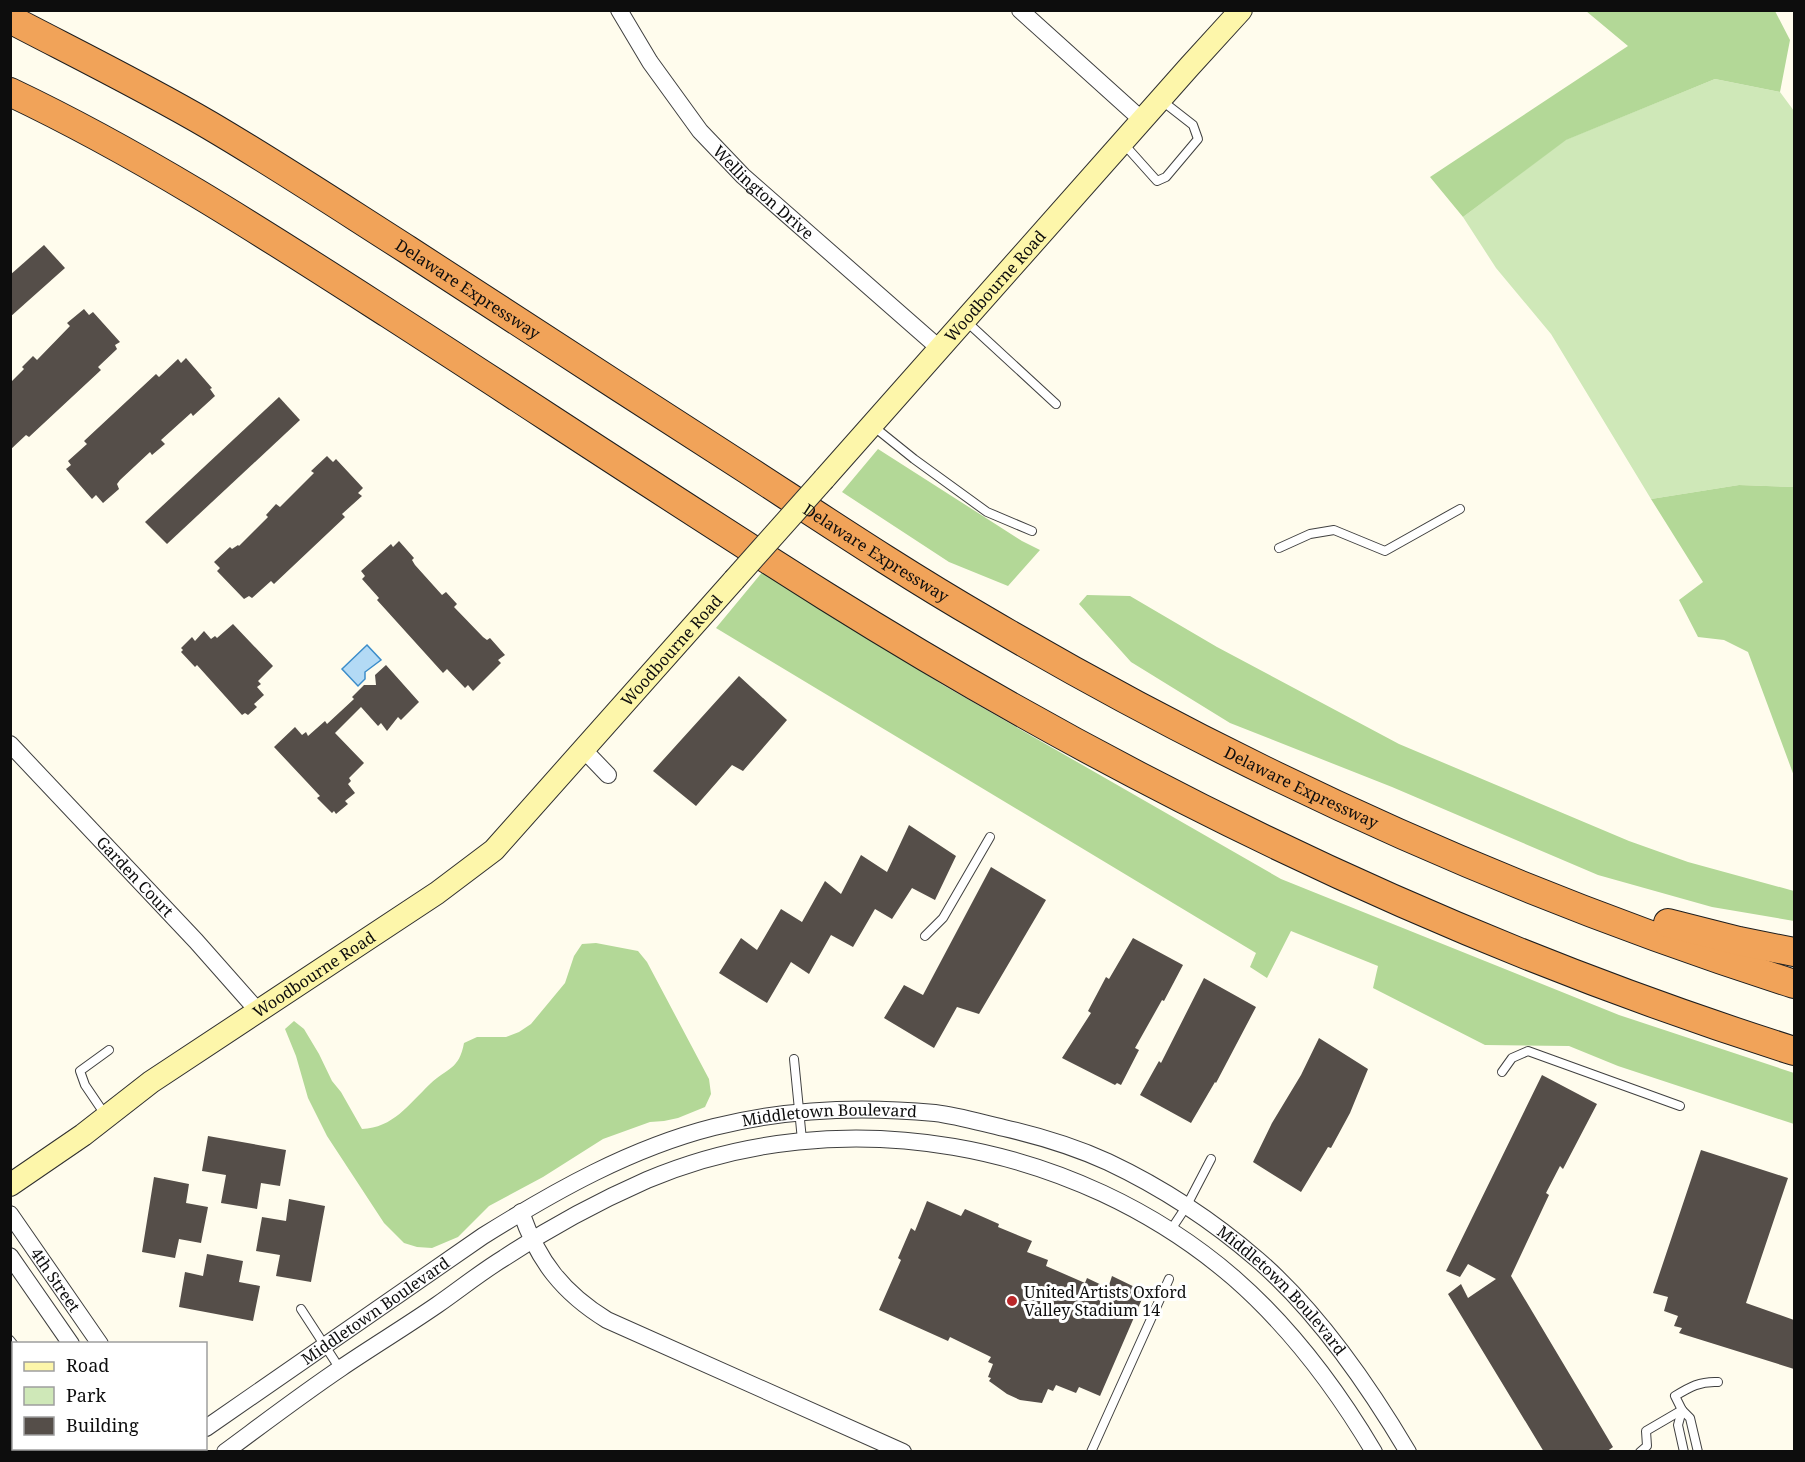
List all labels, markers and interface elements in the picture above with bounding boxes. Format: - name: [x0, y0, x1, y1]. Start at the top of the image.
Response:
- street label: Wellington Drive: [708, 140, 819, 244]
- street label: Woodbourne Road: [940, 225, 1051, 347]
- street label: Delaware Expressway: [391, 234, 545, 345]
- street label: Delaware Expressway: [799, 498, 954, 608]
- street label: Woodbourne Road: [616, 590, 727, 711]
- street label: Delaware Expressway: [1220, 741, 1383, 834]
- street label: Garden Court: [91, 831, 179, 922]
- street label: Woodbourne Road: [248, 926, 380, 1023]
- street label: Middletown Boulevard: [740, 1099, 918, 1131]
- street label: Middletown Boulevard: [1213, 1220, 1351, 1360]
- street label: 4th Street: [26, 1243, 86, 1317]
- street label: Middletown Boulevard: [297, 1252, 454, 1370]
- place label: United Artists Oxford Valley Stadium 14: [1024, 1281, 1187, 1321]
- marker: United Artists Oxford Valley Stadium 14: [1005, 1294, 1019, 1308]
- legend: [12, 1342, 207, 1450]
- text: Road: [66, 1353, 109, 1377]
- text: Park: [66, 1383, 106, 1407]
- text: Building: [66, 1413, 139, 1437]

